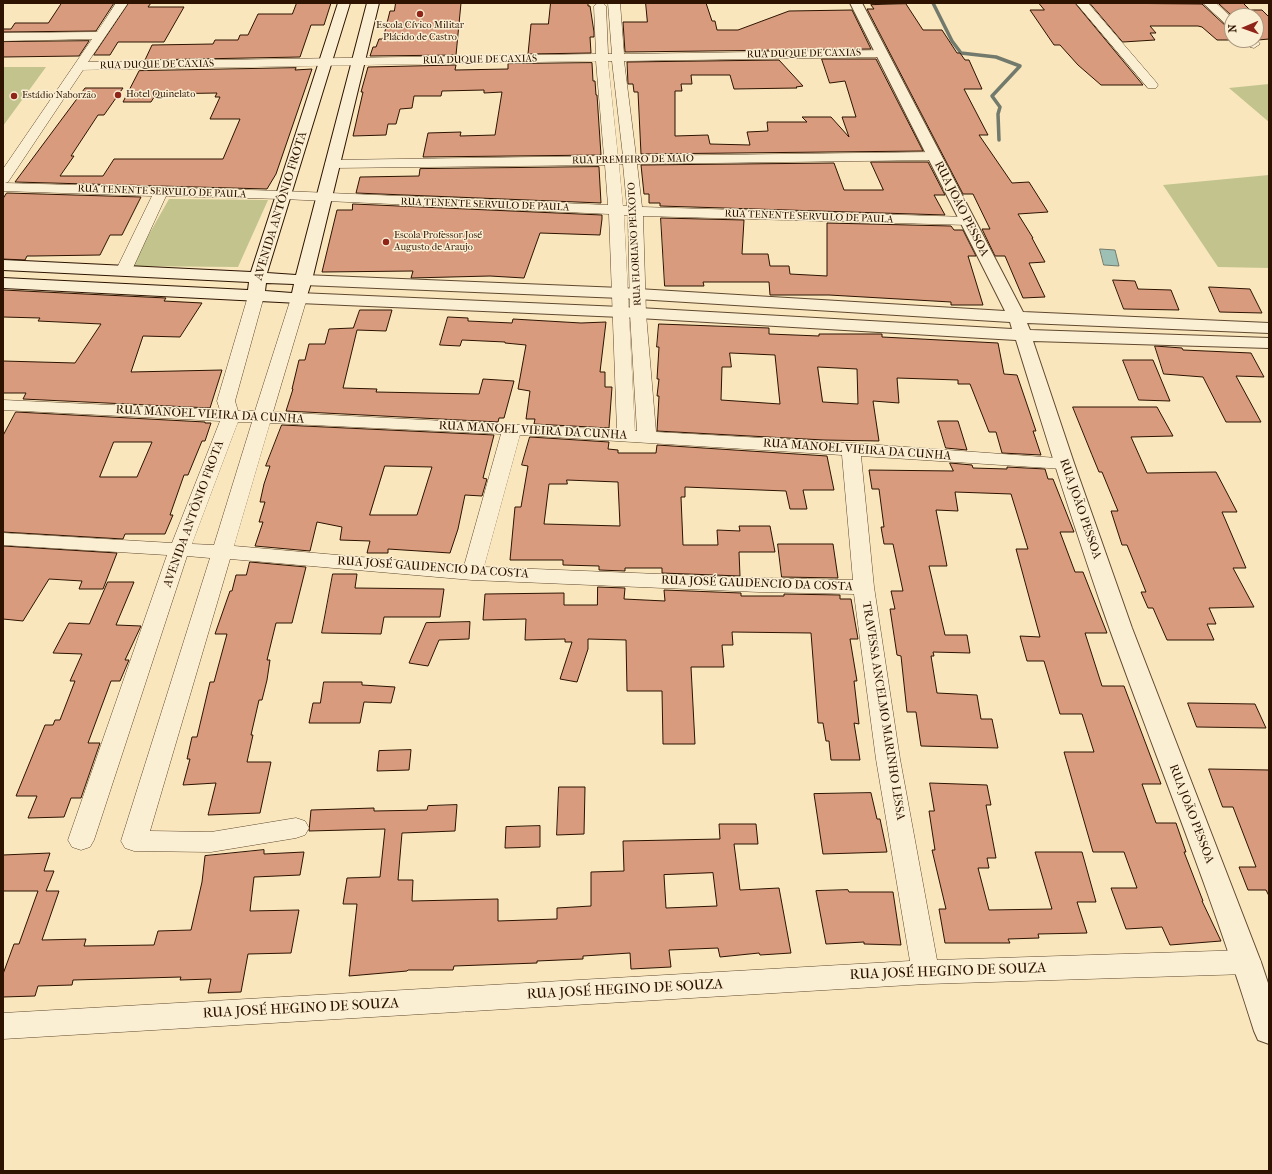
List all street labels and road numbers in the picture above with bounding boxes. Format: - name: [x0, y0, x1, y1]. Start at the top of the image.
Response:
- street label: RUA DUQUE DE CAXIAS: [747, 47, 861, 61]
- street label: RUA DUQUE DE CAXIAS: [423, 53, 537, 67]
- street label: RUA DUQUE DE CAXIAS: [100, 58, 214, 72]
- street label: AVENIDA ANTÔNIO FROTA: [251, 130, 311, 282]
- street label: RUA PREMEIRO DE MAIO: [572, 153, 694, 167]
- street label: RUA JOÃO PESSOA: [931, 159, 991, 259]
- street label: RUA FLORIANO PEIXOTO: [626, 182, 644, 306]
- street label: RUA TENENTE SERVULO DE PAULA: [77, 183, 247, 201]
- street label: RUA TENENTE SERVULO DE PAULA: [400, 196, 570, 214]
- street label: RUA TENENTE SERVULO DE PAULA: [724, 208, 894, 226]
- street label: RUA MANOEL VIEIRA DA CUNHA: [115, 403, 305, 427]
- street label: RUA MANOEL VIEIRA DA CUNHA: [438, 419, 628, 443]
- street label: RUA MANOEL VIEIRA DA CUNHA: [762, 436, 952, 464]
- street label: AVENIDA ANTÔNIO FROTA: [161, 439, 227, 589]
- street label: RUA JOÃO PESSOA: [1056, 457, 1104, 561]
- street label: RUA JOSÉ GAUDENCIO DA COSTA: [337, 554, 529, 582]
- street label: RUA JOSÉ GAUDENCIO DA COSTA: [661, 573, 853, 595]
- street label: TRAVESSA ANCELMO MARINHO LESSA: [859, 601, 907, 821]
- street label: RUA JOÃO PESSOA: [1165, 762, 1217, 866]
- street label: RUA JOSÉ HEGINO DE SOUZA: [849, 960, 1047, 984]
- street label: RUA JOSÉ HEGINO DE SOUZA: [526, 976, 724, 1004]
- street label: RUA JOSÉ HEGINO DE SOUZA: [202, 995, 400, 1023]

